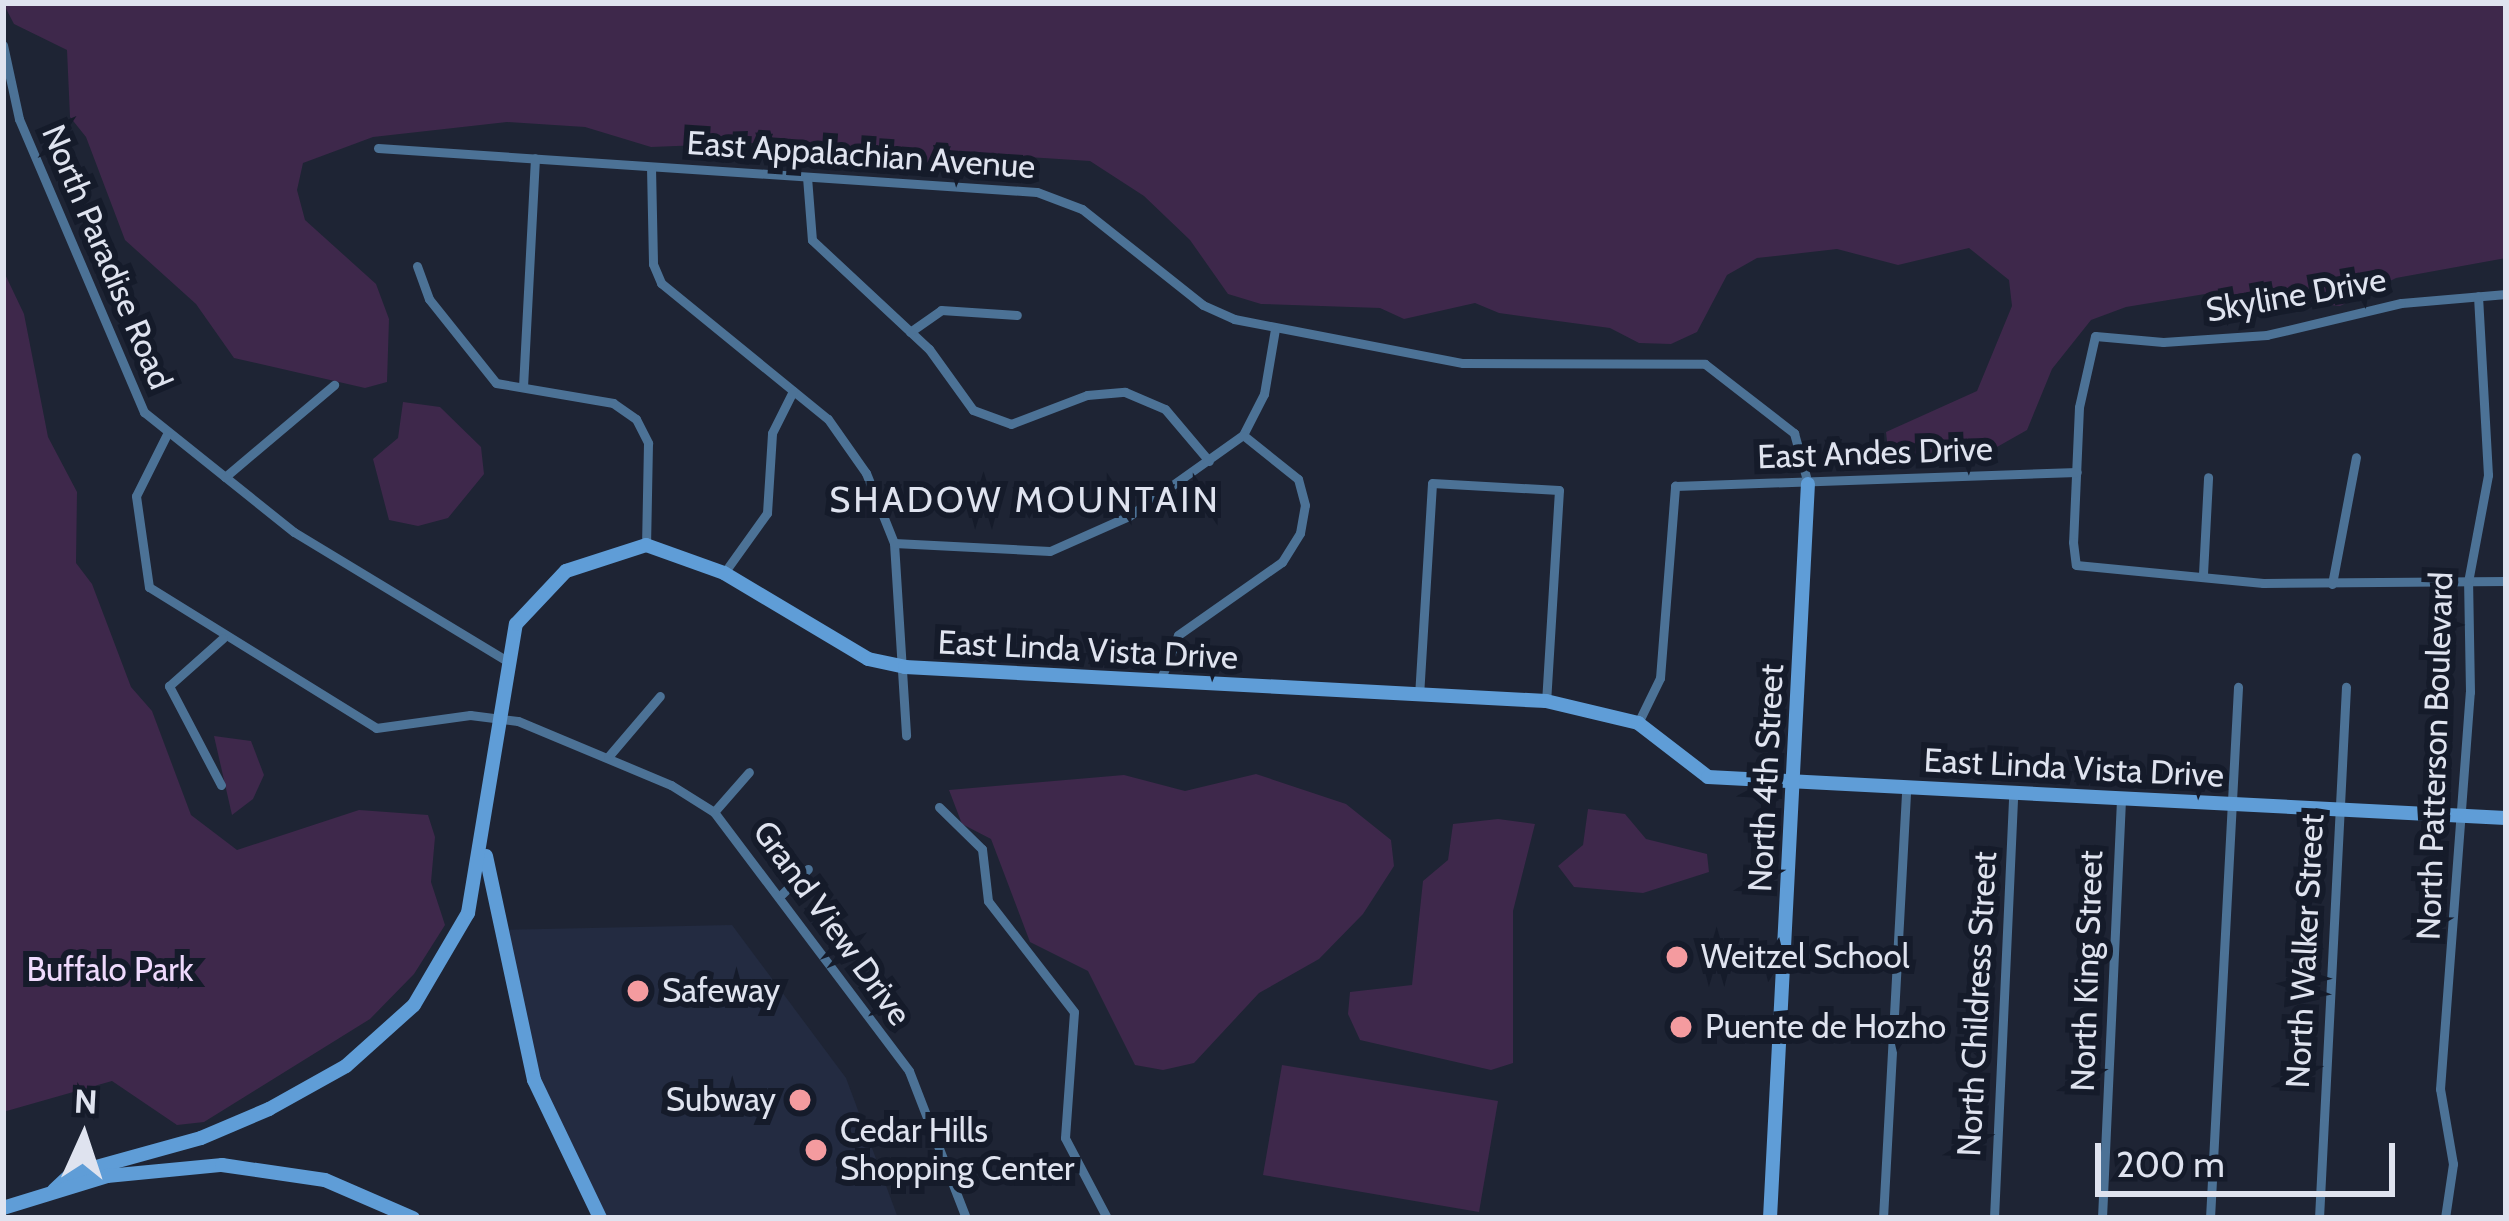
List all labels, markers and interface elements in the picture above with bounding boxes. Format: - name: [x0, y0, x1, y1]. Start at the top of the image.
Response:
- street label: North Paradise Road: [33, 119, 181, 395]
- street label: East Appalachian Avenue: [685, 123, 1037, 187]
- street label: Skyline Drive: [2203, 260, 2389, 330]
- street label: East Andes Drive: [1757, 429, 1993, 477]
- district label: SHADOW MOUNTAIN: [829, 478, 1221, 522]
- street label: North Patterson Boulevard: [2409, 571, 2461, 941]
- street label: East Linda Vista Drive: [937, 622, 1239, 678]
- street label: North 4th Street: [1740, 663, 1792, 893]
- street label: East Linda Vista Drive: [1923, 740, 2225, 796]
- street label: Grand View Drive: [745, 813, 919, 1033]
- street label: North Walker Street: [2278, 813, 2332, 1089]
- street label: North Childress Street: [1949, 850, 2005, 1158]
- street label: North King Street: [2063, 850, 2111, 1092]
- place label: Weitzel School: [1701, 937, 1909, 977]
- marker: Weitzel School: [1664, 944, 1690, 970]
- park label: Buffalo Park: [26, 950, 194, 990]
- place label: Safeway: [662, 971, 780, 1011]
- marker: Safeway: [625, 978, 651, 1004]
- place label: Puente de Hozho: [1705, 1007, 1946, 1047]
- marker: Puente de Hozho: [1668, 1014, 1694, 1040]
- north arrow: [24, 1077, 144, 1197]
- text: N: [73, 1080, 99, 1122]
- place label: Subway: [666, 1080, 776, 1120]
- marker: Subway: [787, 1087, 813, 1113]
- place label: Cedar Hills Shopping Center: [840, 1111, 1074, 1189]
- scale bar: [2101, 1119, 2401, 1193]
- marker: Cedar Hills Shopping Center: [803, 1137, 829, 1163]
- text: 200 m: [2116, 1142, 2225, 1186]

